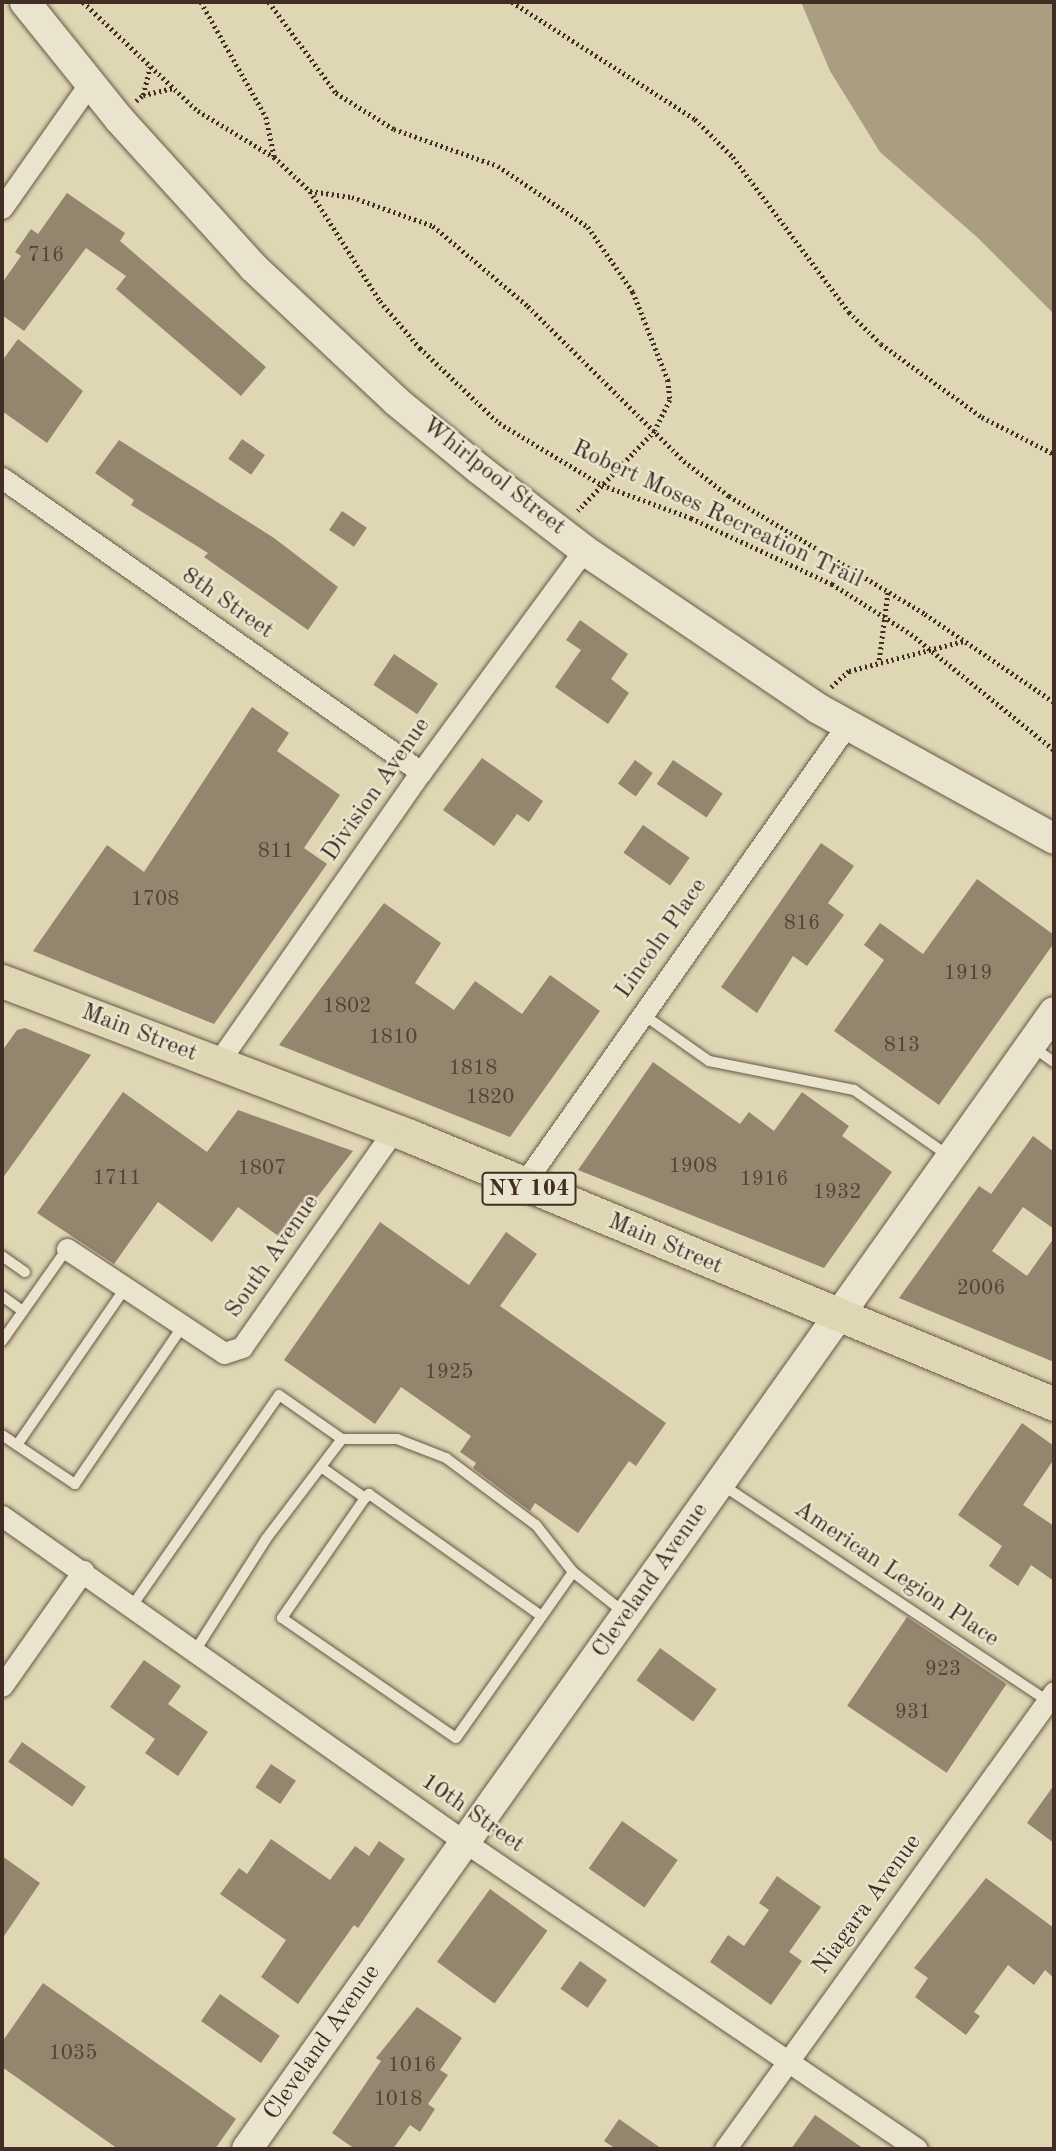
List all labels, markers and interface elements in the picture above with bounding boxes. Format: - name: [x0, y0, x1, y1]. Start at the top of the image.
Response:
- house number: 716: [28, 243, 64, 269]
- street label: Whirlpool Street: [415, 412, 571, 542]
- street label: Robert Moses Recreation Trail: [567, 435, 867, 595]
- street label: 8th Street: [175, 562, 279, 646]
- street label: Division Avenue: [317, 712, 437, 868]
- house number: 811: [258, 839, 294, 865]
- street label: Lincoln Place: [610, 873, 714, 1005]
- house number: 1708: [131, 887, 179, 913]
- house number: 816: [784, 911, 820, 937]
- house number: 1919: [944, 961, 992, 987]
- house number: 1802: [323, 994, 371, 1020]
- street label: Main Street: [77, 999, 201, 1069]
- house number: 1810: [369, 1025, 417, 1051]
- house number: 813: [884, 1033, 920, 1059]
- house number: 1818: [449, 1056, 497, 1082]
- house number: 1820: [466, 1085, 514, 1111]
- house number: 1908: [669, 1154, 717, 1180]
- house number: 1807: [238, 1156, 286, 1182]
- house number: 1711: [93, 1166, 141, 1192]
- house number: 1916: [740, 1167, 788, 1193]
- road number: NY 104: [480, 1170, 578, 1208]
- house number: 1932: [813, 1180, 861, 1206]
- street label: South Avenue: [220, 1190, 326, 1324]
- street label: Main Street: [603, 1208, 727, 1282]
- house number: 2006: [957, 1276, 1005, 1302]
- house number: 1925: [425, 1360, 473, 1386]
- street label: American Legion Place: [788, 1496, 1004, 1654]
- street label: Cleveland Avenue: [587, 1498, 715, 1664]
- house number: 923: [925, 1657, 961, 1683]
- house number: 931: [895, 1700, 931, 1726]
- street label: 10th Street: [415, 1768, 529, 1860]
- street label: Niagara Avenue: [807, 1829, 929, 1981]
- street label: Cleveland Avenue: [259, 1960, 387, 2126]
- house number: 1035: [49, 2041, 97, 2067]
- house number: 1016: [388, 2053, 436, 2079]
- house number: 1018: [374, 2087, 422, 2113]

